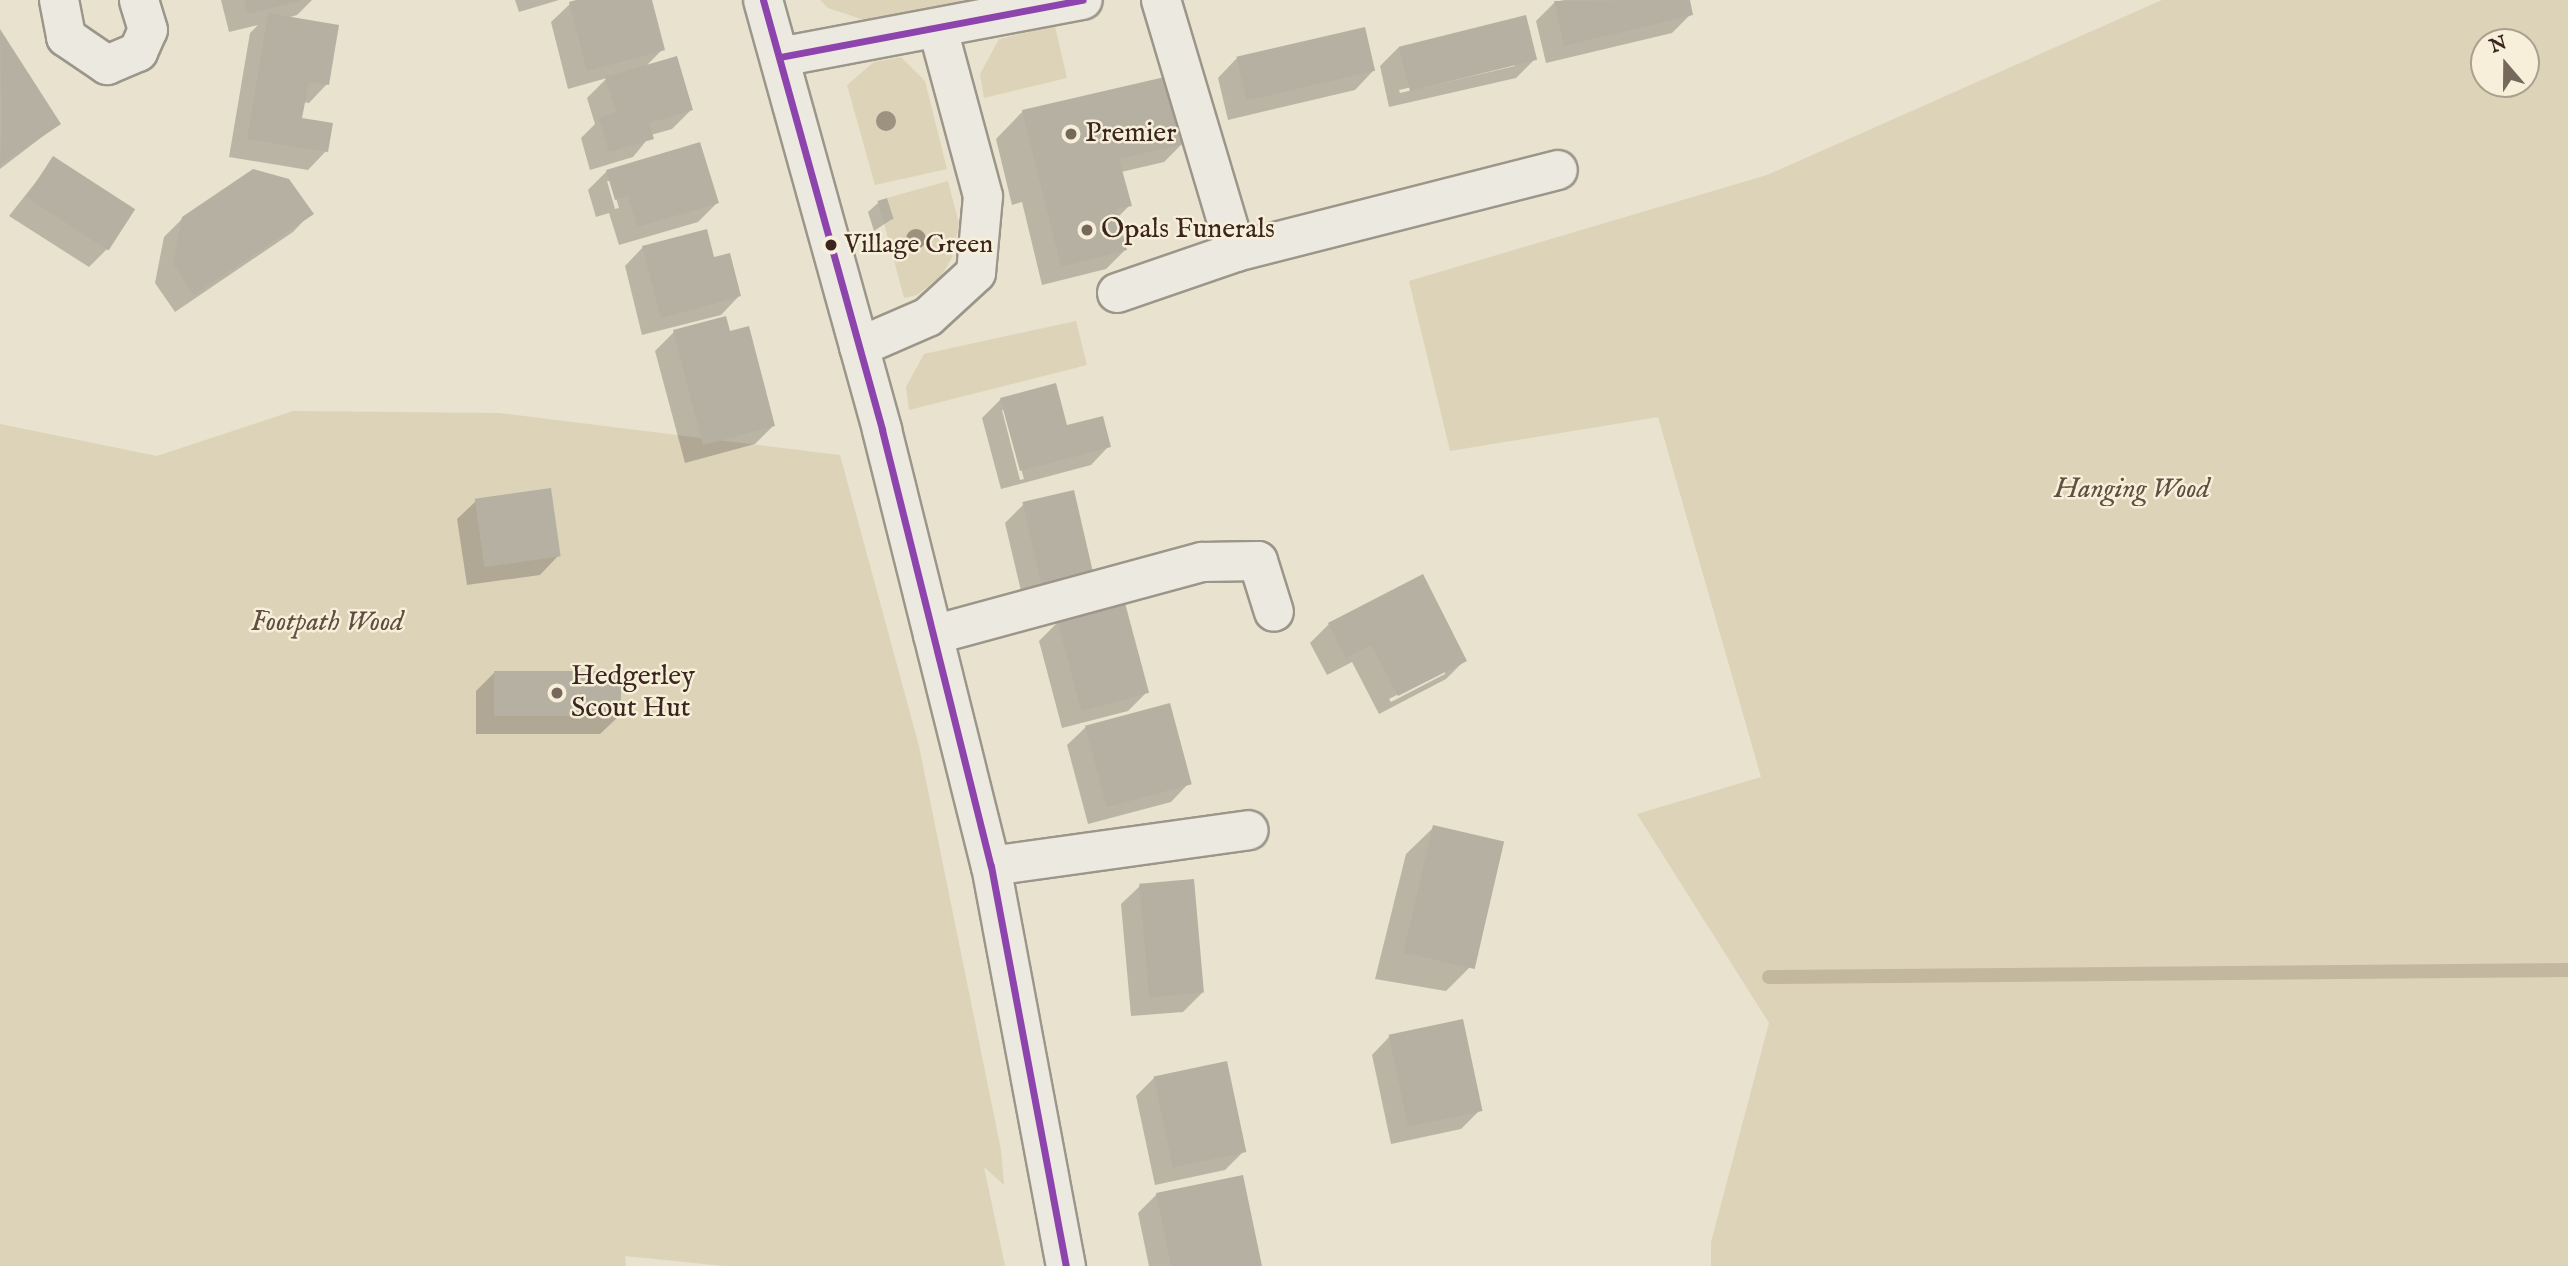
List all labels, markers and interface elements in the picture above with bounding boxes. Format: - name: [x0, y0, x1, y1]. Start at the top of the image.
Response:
- north arrow: [2470, 28, 2540, 98]
- text: N: [2487, 31, 2510, 59]
- place label: Premier: [1085, 117, 1176, 151]
- marker: Premier: [1063, 126, 1079, 142]
- place label: Opals Funerals: [1101, 213, 1275, 247]
- marker: Opals Funerals: [1079, 222, 1095, 238]
- place label: Village Green: [844, 229, 993, 261]
- marker: Village Green: [824, 238, 838, 252]
- park label: Hanging Wood: [2054, 473, 2210, 507]
- park label: Footpath Wood: [251, 606, 403, 640]
- place label: Hedgerley Scout Hut: [571, 660, 695, 726]
- marker: Hedgerley Scout Hut: [549, 685, 565, 701]

